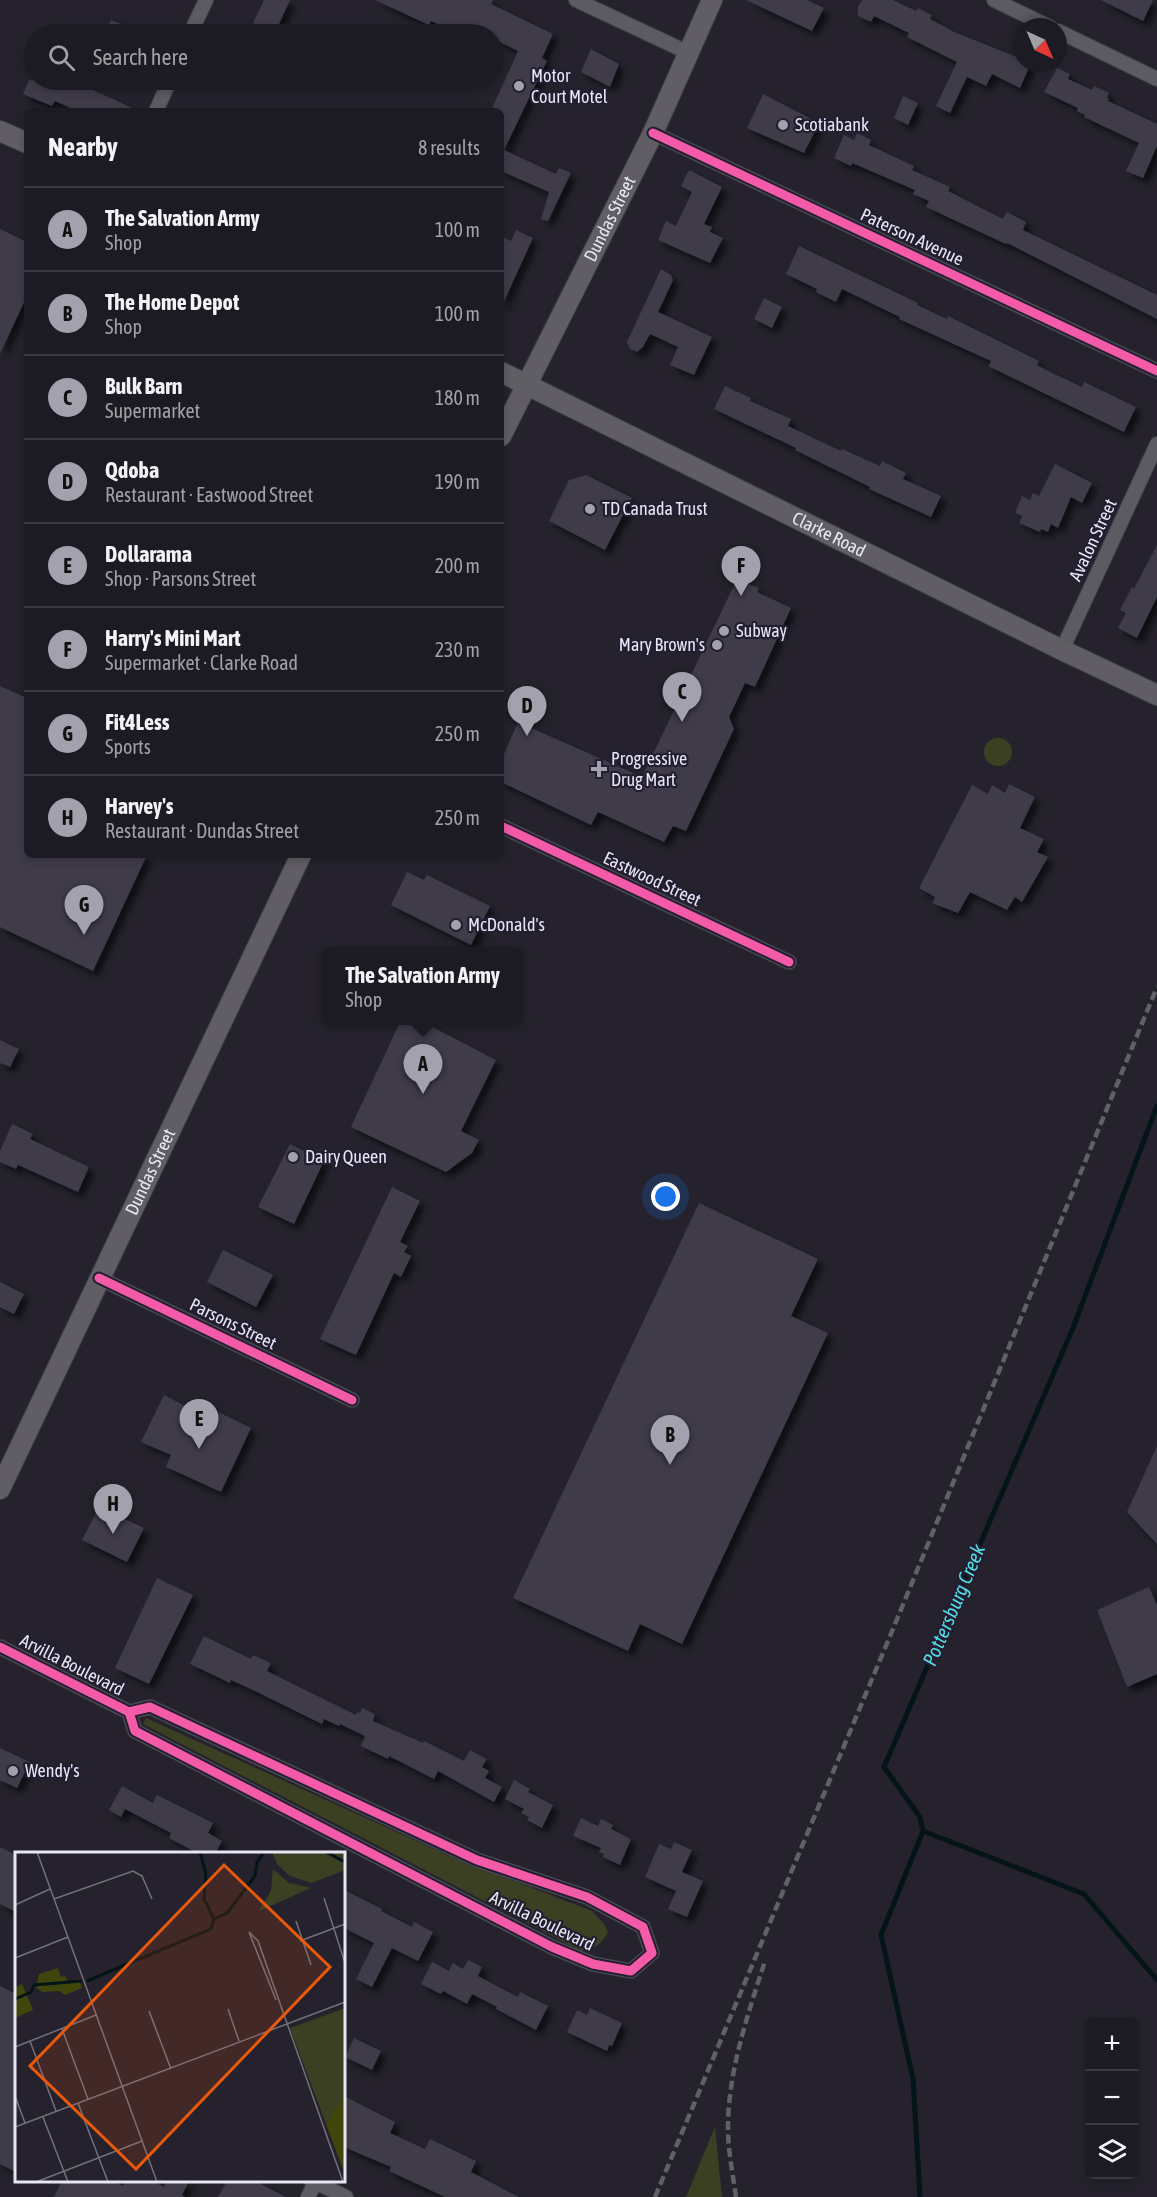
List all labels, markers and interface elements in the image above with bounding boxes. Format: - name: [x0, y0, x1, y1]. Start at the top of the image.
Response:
- north arrow: [1013, 18, 1067, 72]
- search box: [24, 24, 504, 90]
- icon: search: [45, 41, 78, 74]
- text: Search here: [93, 44, 188, 70]
- place label: Motor Court Motel: [531, 65, 608, 107]
- marker: Motor Court Motel: [512, 79, 526, 93]
- place label: Scotiabank: [795, 114, 869, 135]
- marker: Scotiabank: [776, 118, 790, 132]
- text: Nearby: [48, 132, 118, 162]
- text: 8 results: [418, 136, 480, 159]
- street label: Dundas Street: [579, 172, 640, 265]
- street label: Paterson Avenue: [857, 204, 967, 270]
- text: The Salvation Army: [105, 205, 260, 231]
- text: A: [63, 218, 72, 241]
- text: 100 m: [435, 218, 480, 241]
- text: Shop: [105, 231, 142, 254]
- text: The Home Depot: [105, 289, 239, 315]
- text: B: [63, 302, 72, 325]
- text: 100 m: [435, 302, 480, 325]
- text: Shop: [105, 315, 142, 338]
- text: Bulk Barn: [105, 373, 182, 399]
- text: C: [63, 386, 72, 409]
- text: 180 m: [435, 386, 480, 409]
- text: Supermarket: [105, 399, 200, 422]
- text: Qdoba: [105, 457, 159, 483]
- text: D: [62, 470, 73, 493]
- text: 190 m: [435, 470, 480, 493]
- text: Restaurant · Eastwood Street: [105, 483, 313, 506]
- street label: Avalon Street: [1064, 495, 1121, 584]
- place label: TD Canada Trust: [602, 498, 708, 519]
- marker: TD Canada Trust: [583, 502, 597, 516]
- street label: Clarke Road: [789, 507, 869, 561]
- text: Dollarama: [105, 541, 192, 567]
- pin: F: [722, 546, 760, 596]
- text: E: [63, 554, 72, 577]
- text: 200 m: [435, 554, 480, 577]
- text: Shop · Parsons Street: [105, 567, 256, 590]
- place label: Subway: [736, 620, 787, 641]
- marker: Subway: [717, 624, 731, 638]
- text: Harry's Mini Mart: [105, 625, 241, 651]
- place label: Mary Brown's: [619, 634, 705, 655]
- text: F: [63, 638, 72, 661]
- text: 230 m: [435, 638, 480, 661]
- marker: Mary Brown's: [710, 638, 724, 652]
- text: Supermarket · Clarke Road: [105, 651, 298, 674]
- pin: C: [662, 672, 702, 722]
- pin: D: [508, 686, 546, 736]
- text: Fit4Less: [105, 709, 170, 735]
- text: G: [62, 722, 73, 745]
- text: 250 m: [435, 722, 480, 745]
- text: Sports: [105, 735, 151, 758]
- place label: Progressive Drug Mart: [611, 748, 687, 790]
- marker: Progressive Drug Mart: [592, 762, 606, 776]
- text: Harvey's: [105, 793, 174, 819]
- text: H: [62, 806, 73, 829]
- text: 250 m: [435, 806, 480, 829]
- text: Restaurant · Dundas Street: [105, 819, 299, 842]
- street label: Eastwood Street: [600, 847, 704, 910]
- pin: G: [64, 886, 104, 935]
- place label: McDonald's: [468, 914, 545, 935]
- marker: McDonald's: [449, 918, 463, 932]
- popup: [322, 947, 523, 1025]
- text: The Salvation Army: [345, 962, 500, 988]
- text: Shop: [345, 988, 382, 1011]
- pin: A: [404, 1044, 442, 1094]
- street label: Dundas Street: [121, 1125, 179, 1218]
- place label: Dairy Queen: [305, 1146, 387, 1167]
- marker: Dairy Queen: [286, 1150, 300, 1164]
- your location: [651, 1182, 680, 1211]
- street label: Parsons Street: [186, 1294, 280, 1354]
- pin: E: [180, 1400, 218, 1449]
- pin: B: [650, 1416, 690, 1465]
- pin: H: [94, 1484, 132, 1534]
- water label: Pottersburg Creek: [918, 1540, 990, 1669]
- street label: Arvilla Boulevard: [17, 1629, 128, 1700]
- place label: Wendy's: [25, 1760, 80, 1781]
- marker: Wendy's: [6, 1764, 20, 1778]
- inset map: [15, 1852, 345, 2182]
- street label: Arvilla Boulevard: [486, 1886, 598, 1955]
- map controls: [1085, 2017, 1139, 2179]
- button: +: [1085, 2017, 1139, 2071]
- button: −: [1085, 2071, 1139, 2125]
- button: layers: [1085, 2125, 1139, 2179]

